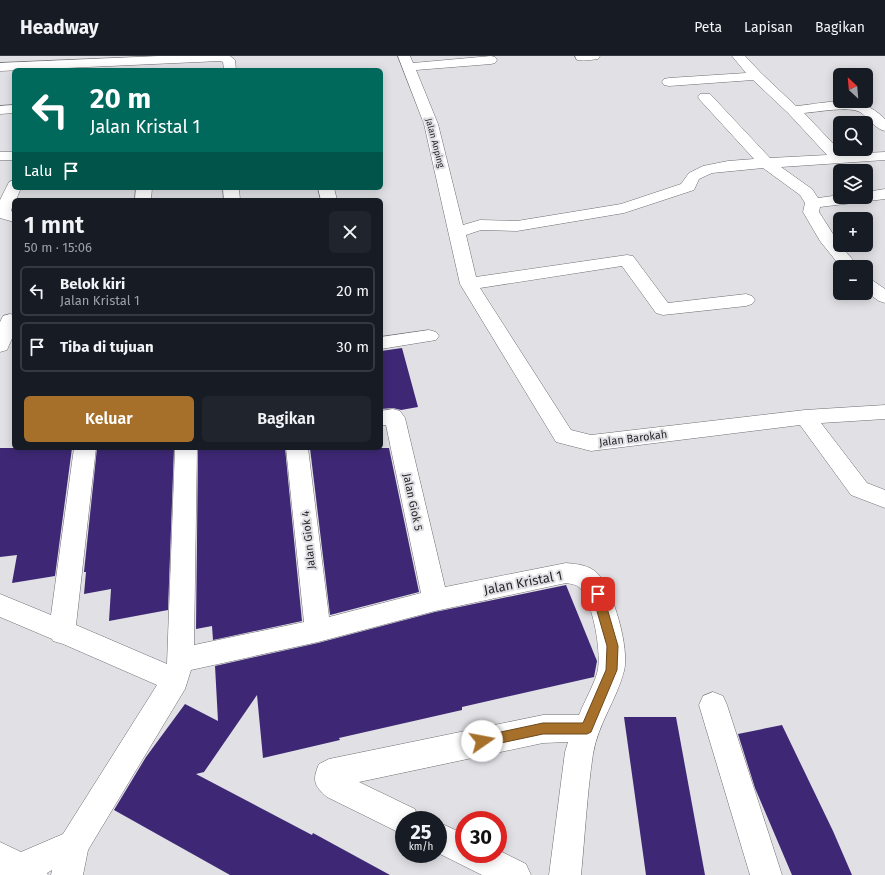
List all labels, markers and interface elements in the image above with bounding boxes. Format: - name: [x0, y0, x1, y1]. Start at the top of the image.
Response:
- text: Headway: [20, 16, 99, 39]
- text: Peta: [694, 19, 722, 36]
- text: Lapisan: [744, 19, 793, 36]
- text: Bagikan: [815, 19, 865, 36]
- north arrow: [833, 68, 873, 108]
- map controls: [833, 68, 873, 300]
- text: 20 m: [90, 82, 151, 115]
- icon: left: [24, 84, 76, 136]
- text: Jalan Kristal 1: [90, 116, 200, 138]
- button: search: [833, 116, 873, 156]
- street label: Jalan Anping: [424, 117, 447, 169]
- icon: arrive: [60, 160, 82, 182]
- text: Lalu: [24, 162, 52, 180]
- button: layers: [833, 164, 873, 204]
- text: 1 mnt: [24, 211, 84, 239]
- button: close: [329, 211, 371, 253]
- button: +: [833, 212, 873, 252]
- text: 50 m · 15:06: [24, 240, 92, 255]
- button: −: [833, 260, 873, 300]
- text: Belok kiri: [60, 275, 125, 293]
- icon: left: [26, 280, 48, 302]
- text: 20 m: [336, 282, 369, 300]
- text: Jalan Kristal 1: [60, 293, 140, 308]
- icon: arrive: [26, 336, 48, 358]
- text: Tiba di tujuan: [60, 338, 154, 356]
- text: 30 m: [336, 338, 369, 356]
- button: Keluar: [24, 396, 194, 442]
- button: Bagikan: [202, 396, 371, 442]
- street label: Jalan Barokah: [598, 428, 668, 449]
- street label: Jalan Giok 5: [400, 472, 425, 532]
- street label: Jalan Giok 4: [299, 510, 318, 570]
- street label: Jalan Kristal 1: [483, 568, 564, 597]
- pin: [581, 577, 615, 611]
- icon: arrive: [587, 583, 609, 605]
- position arrow: [461, 720, 503, 762]
- speed limit sign: 30: [455, 811, 507, 863]
- text: 25: [410, 820, 432, 844]
- text: km/h: [409, 841, 433, 853]

